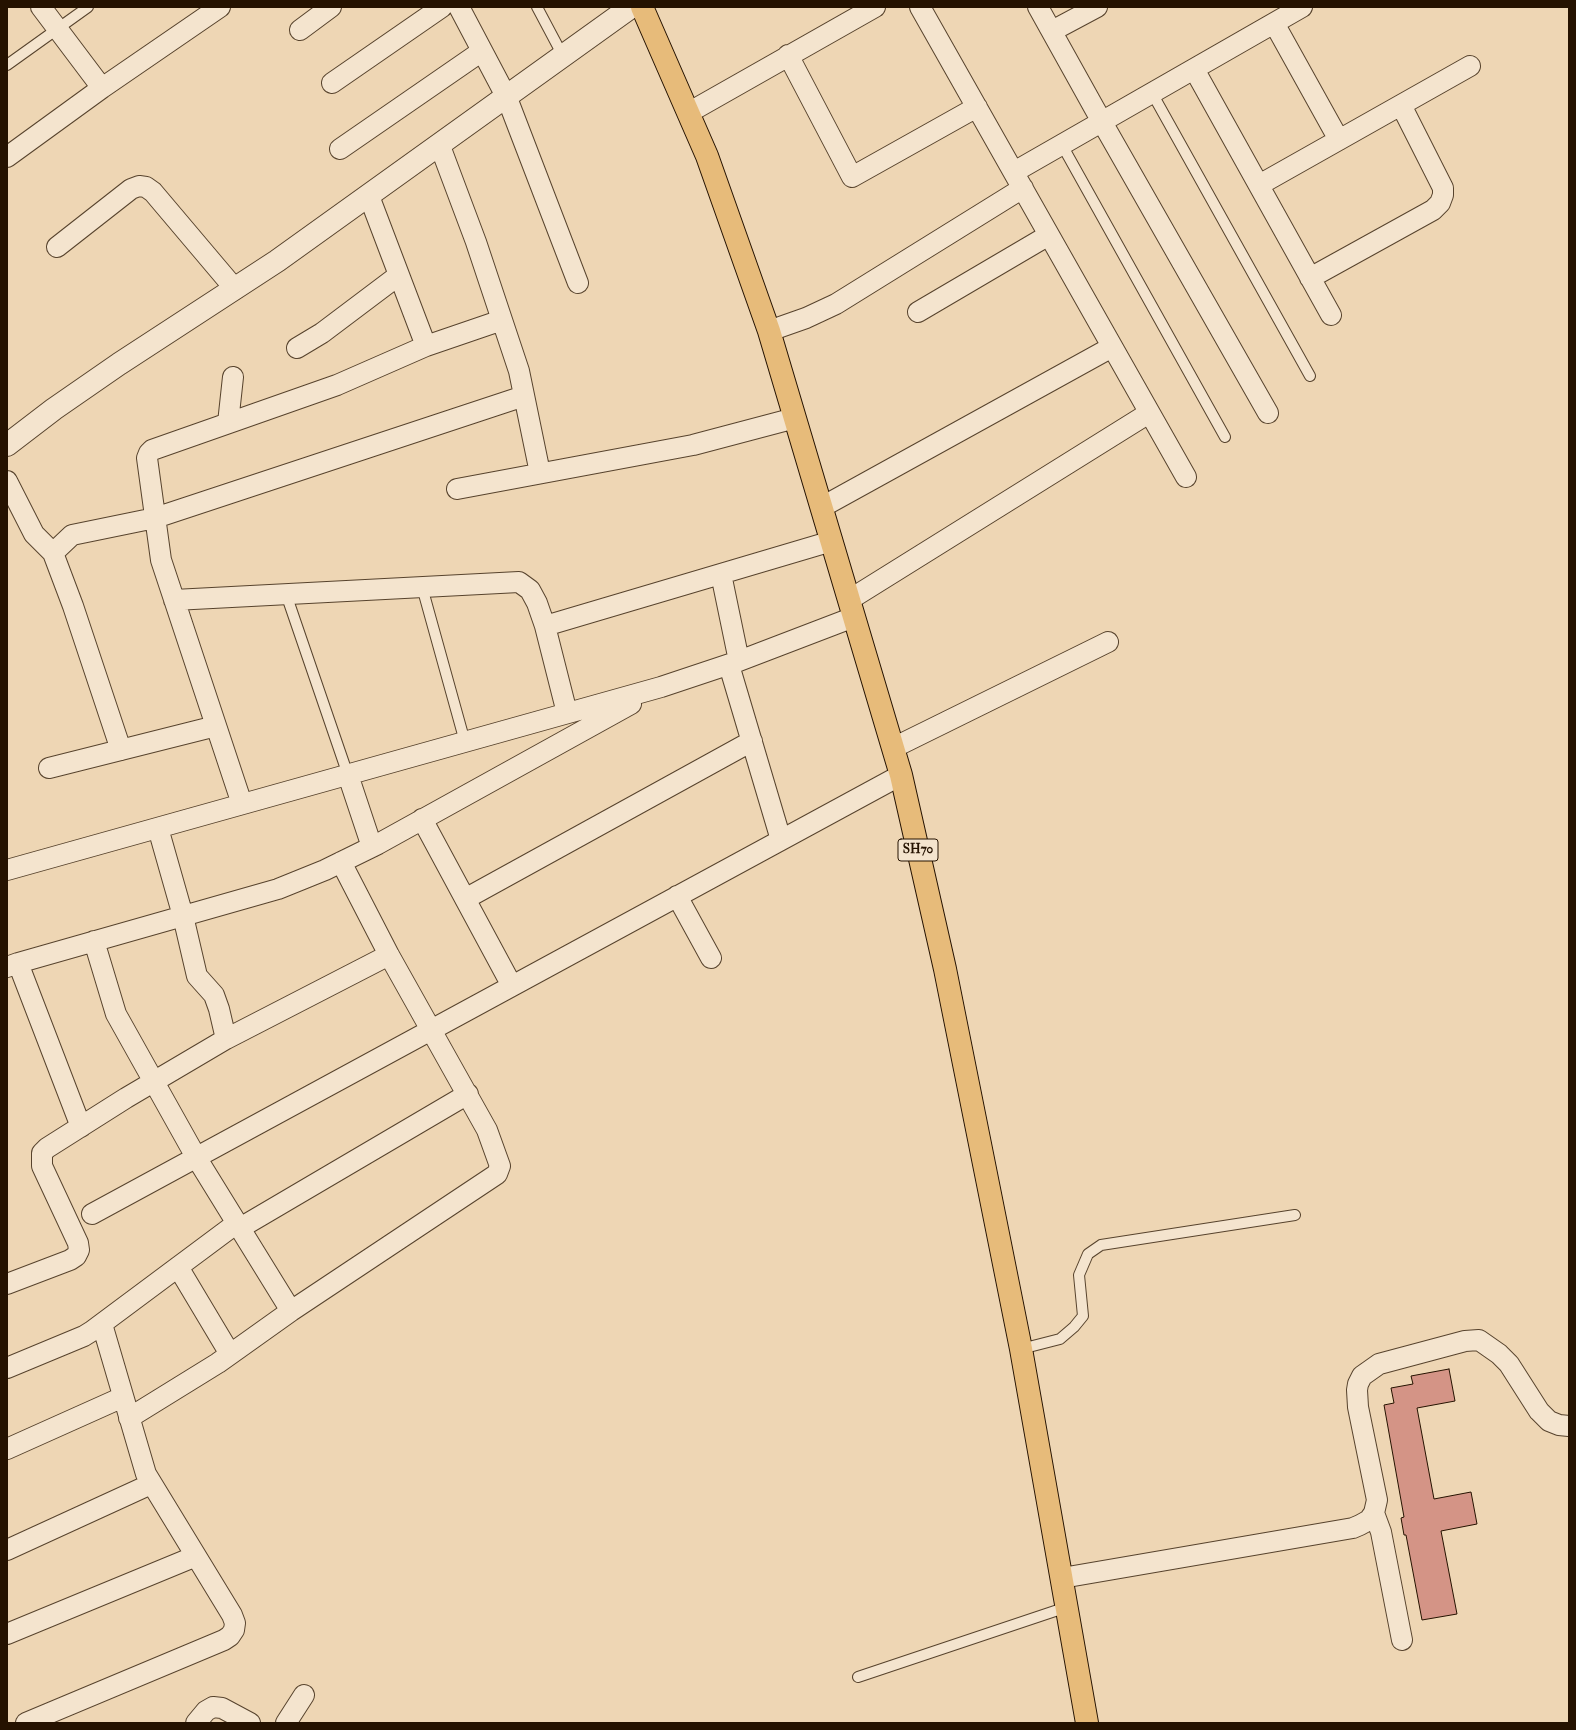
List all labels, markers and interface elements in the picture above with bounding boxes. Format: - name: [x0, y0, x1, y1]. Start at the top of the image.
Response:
- road number: SH70: [898, 839, 938, 861]

